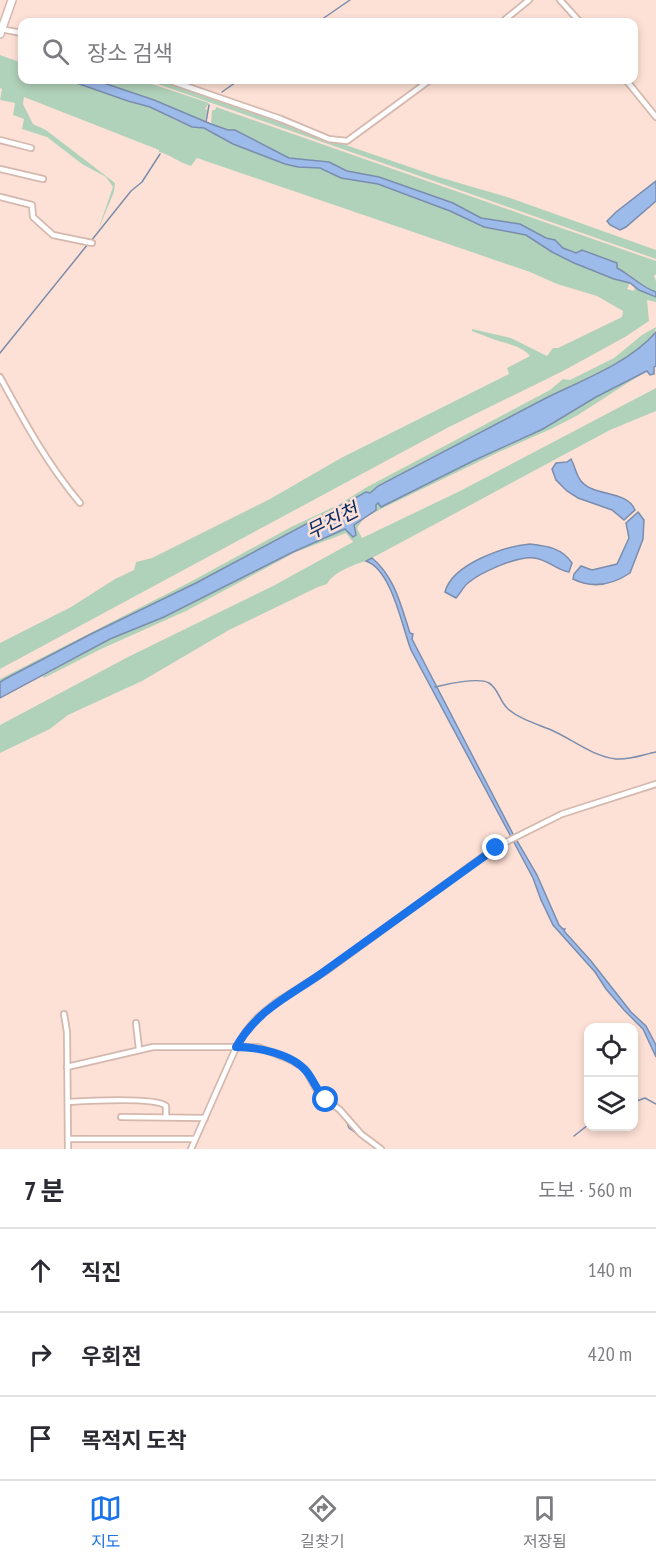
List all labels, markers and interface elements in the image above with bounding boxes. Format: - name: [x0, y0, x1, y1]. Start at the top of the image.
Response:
- search box: [18, 18, 638, 84]
- icon: search: [39, 35, 72, 68]
- text: 장소 검색: [87, 39, 173, 67]
- water label: 무진천: [302, 496, 365, 545]
- route end: [482, 834, 508, 860]
- map controls: [584, 1023, 638, 1131]
- button: locate: [584, 1023, 638, 1077]
- button: layers: [584, 1077, 638, 1131]
- route start: [312, 1086, 338, 1112]
- text: 7 분: [24, 1174, 65, 1207]
- text: 도보 · 560 m: [538, 1177, 632, 1203]
- icon: ahead: [24, 1254, 57, 1287]
- text: 140 m: [588, 1257, 632, 1283]
- text: 직진: [81, 1258, 121, 1286]
- icon: right: [24, 1338, 57, 1371]
- text: 420 m: [588, 1341, 632, 1367]
- text: 우회전: [81, 1342, 142, 1370]
- icon: arrive: [24, 1422, 57, 1455]
- text: 목적지 도착: [81, 1426, 187, 1454]
- tab: 지도: [89, 1492, 122, 1552]
- tab: 길찾기: [300, 1492, 345, 1552]
- tab: 저장됨: [523, 1492, 567, 1552]

